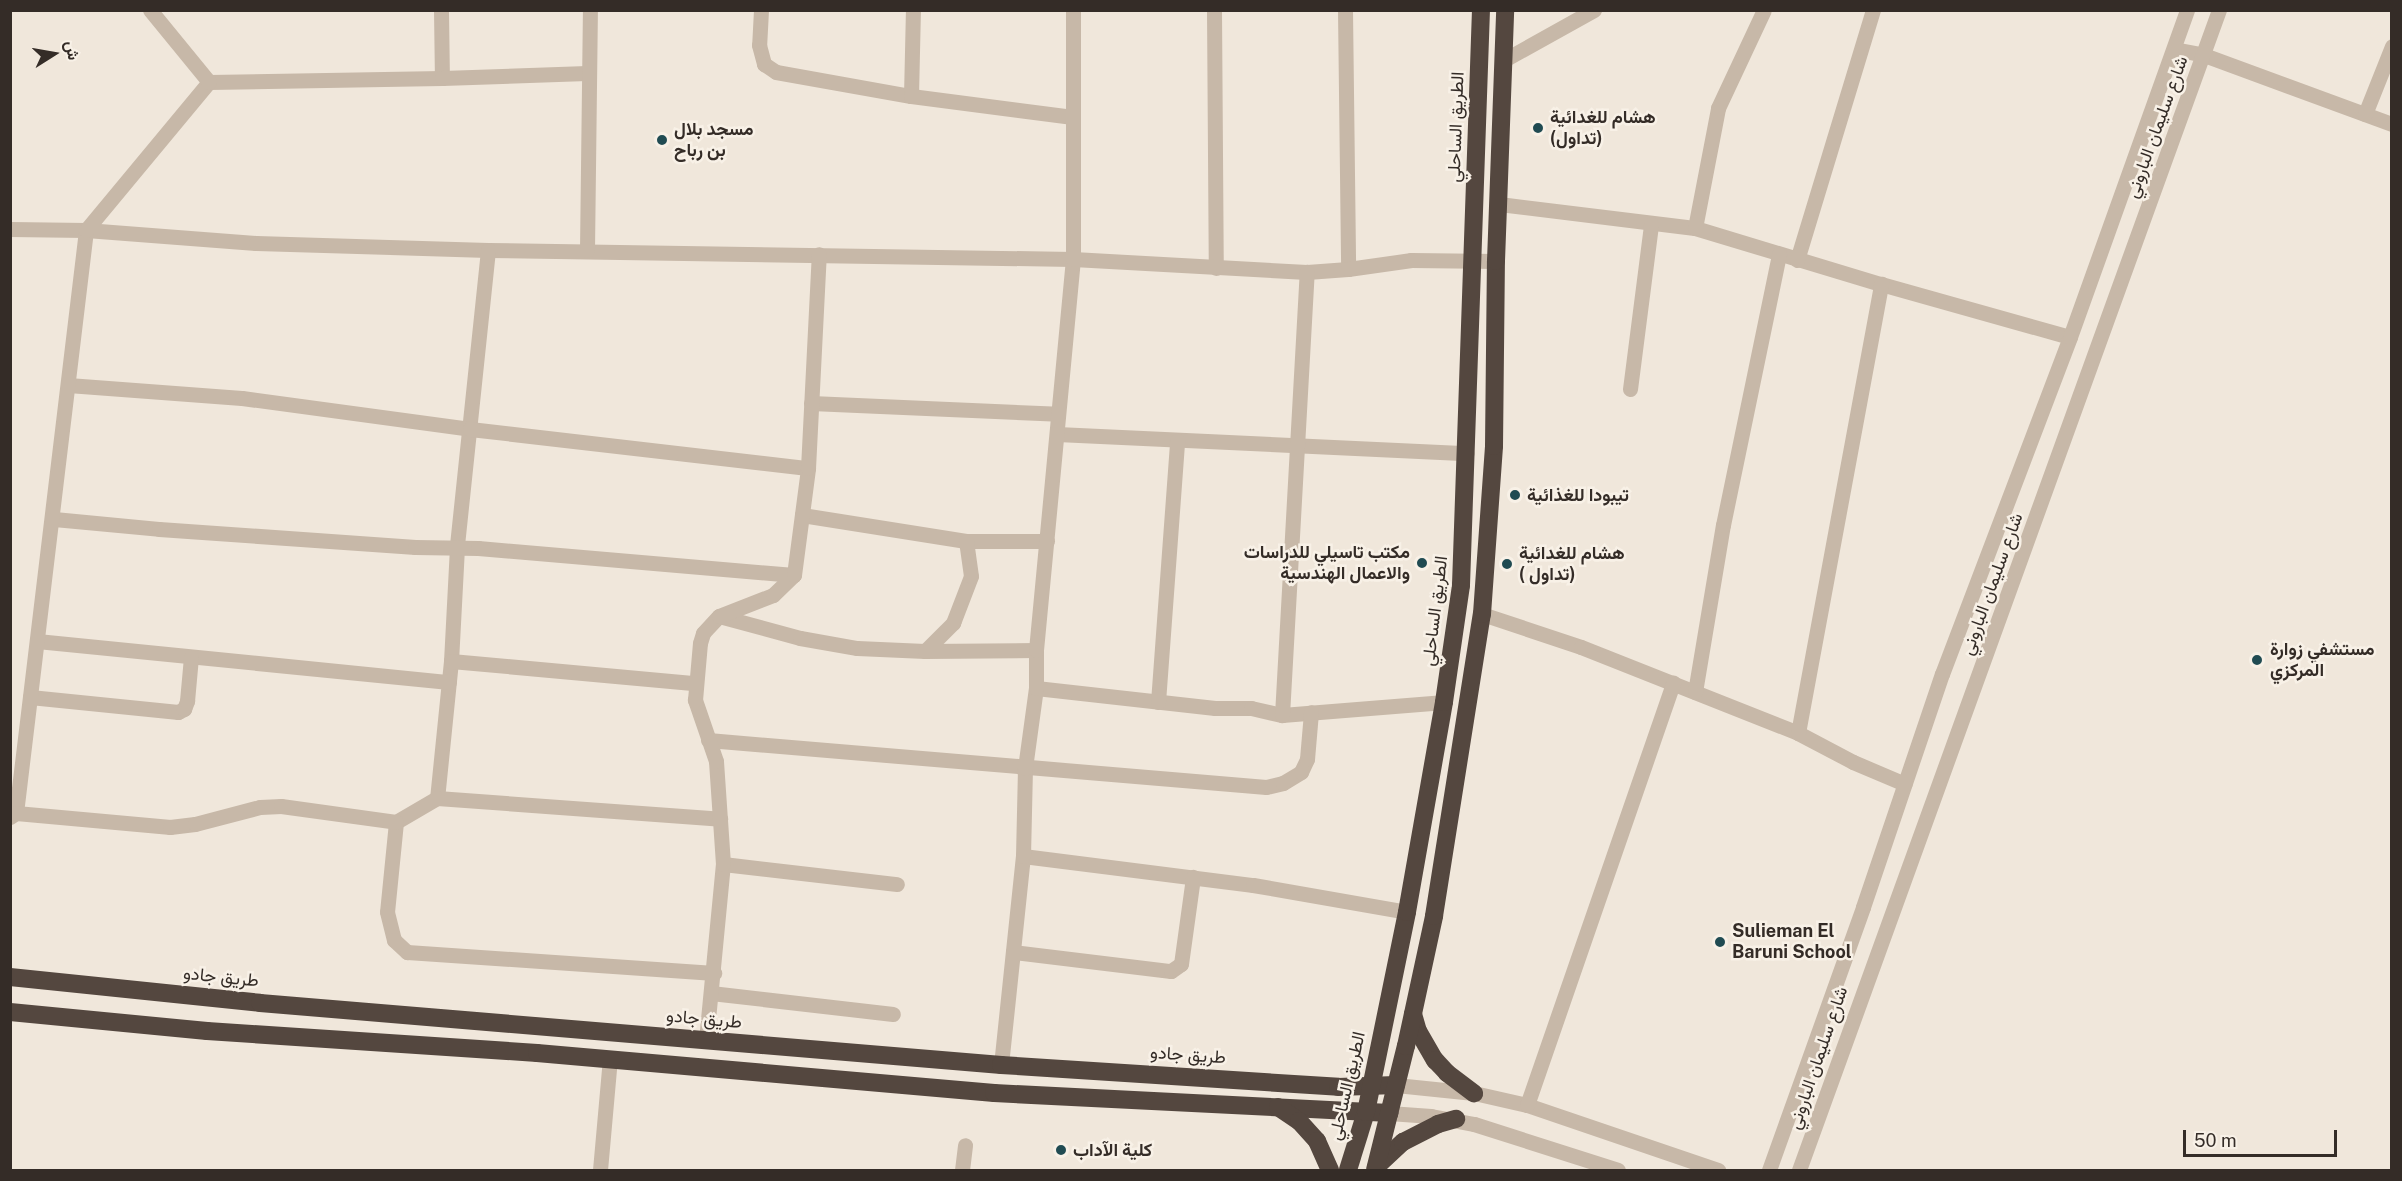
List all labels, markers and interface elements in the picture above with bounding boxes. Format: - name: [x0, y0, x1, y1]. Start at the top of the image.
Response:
- north arrow: [24, 24, 84, 84]
- text: ش: [61, 39, 83, 62]
- street label: شارع سليمان الباروني: [2121, 53, 2193, 201]
- street label: الطريق الساحلي: [1443, 71, 1469, 183]
- place label: هشام للغدائية (تداول): [1550, 107, 1656, 150]
- place label: مسجد بلال بن رباح: [674, 119, 753, 162]
- marker: هشام للغدائية (تداول): [1531, 121, 1545, 135]
- marker: مسجد بلال بن رباح: [655, 133, 669, 147]
- place label: تيبودا للغذائية: [1527, 484, 1629, 506]
- marker: تيبودا للغذائية: [1508, 488, 1522, 502]
- street label: شارع سليمان الباروني: [1956, 510, 2028, 658]
- place label: مكتب تاسيلي للدراسات والاعمال الهندسية: [1244, 542, 1410, 584]
- place label: هشام للغدائية ( تداول): [1519, 543, 1625, 586]
- street label: الطريق الساحلي: [1418, 555, 1452, 667]
- marker: مكتب تاسيلي للدراسات والاعمال الهندسية: [1415, 556, 1429, 570]
- marker: هشام للغدائية ( تداول): [1500, 557, 1514, 571]
- place label: مستشفي زوارة المركزي: [2270, 639, 2375, 682]
- marker: مستشفي زوارة المركزي: [2248, 651, 2266, 669]
- place label: Sulieman El Baruni School: [1732, 921, 1852, 964]
- marker: Sulieman El Baruni School: [1713, 935, 1727, 949]
- street label: طريق جادو: [182, 962, 260, 992]
- street label: شارع سليمان الباروني: [1783, 984, 1853, 1132]
- street label: طريق جادو: [665, 1005, 743, 1033]
- street label: الطريق الساحلي: [1324, 1029, 1370, 1143]
- street label: طريق جادو: [1149, 1042, 1227, 1068]
- scale bar: [2186, 1118, 2340, 1156]
- text: 50 m: [2194, 1130, 2237, 1151]
- place label: كلية الآداب: [1073, 1139, 1152, 1161]
- marker: كلية الآداب: [1054, 1143, 1068, 1157]

